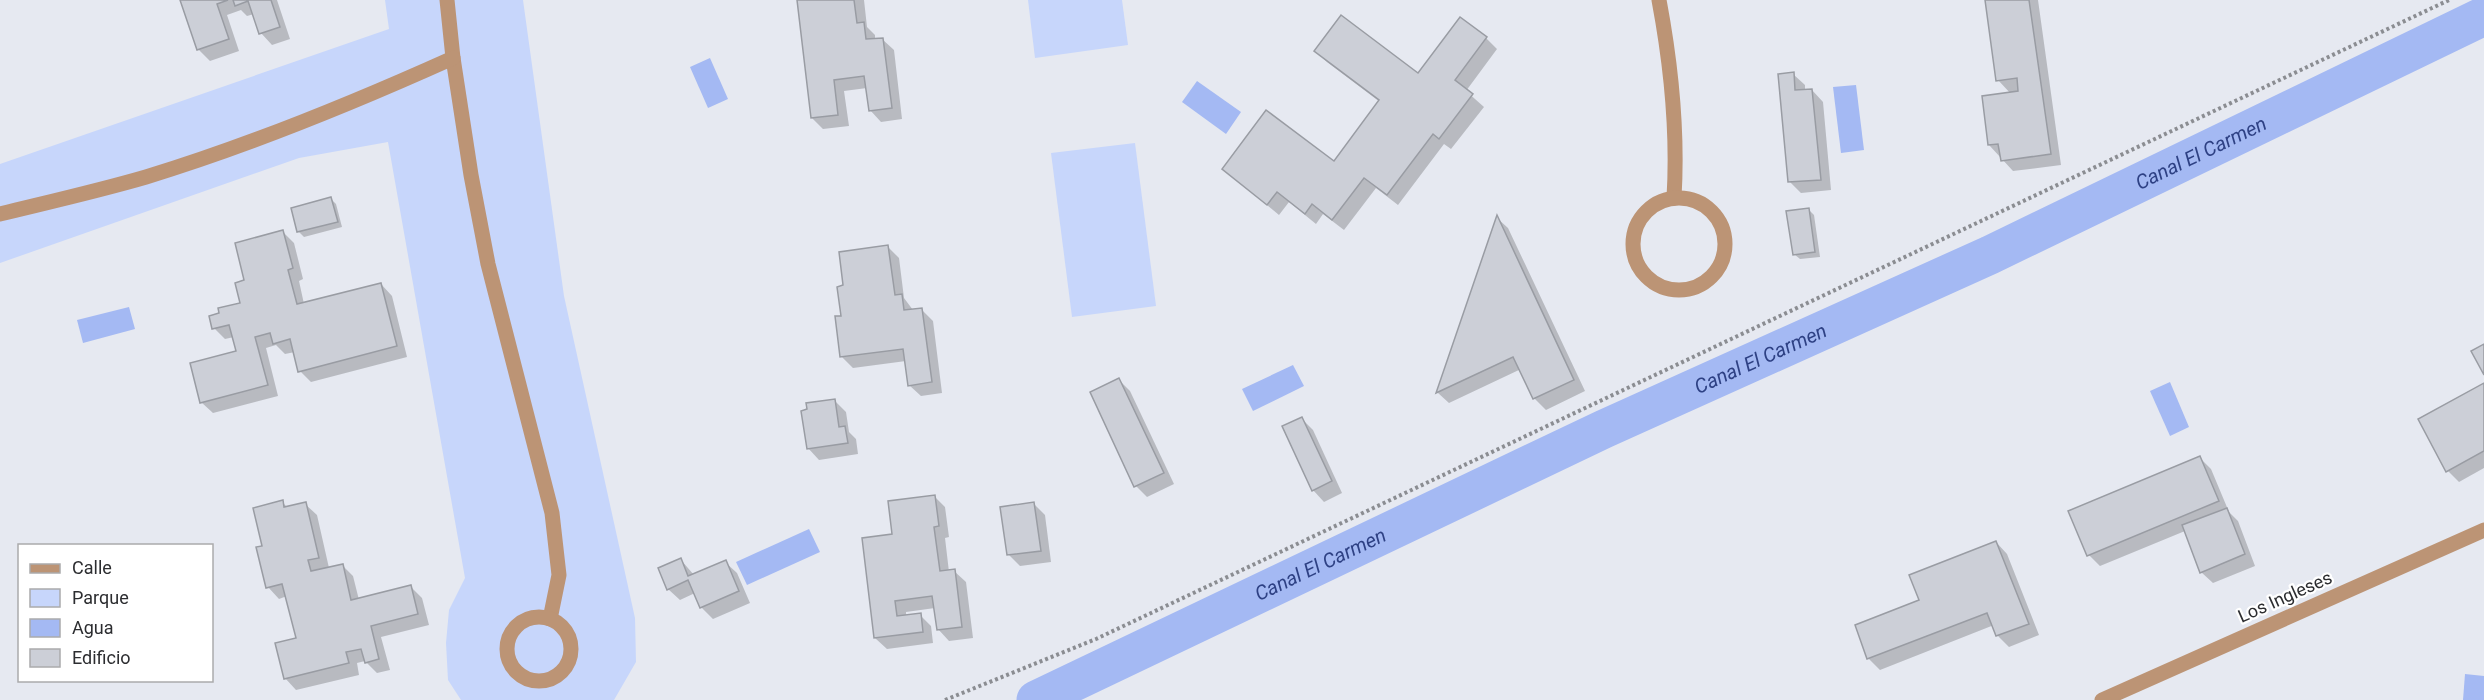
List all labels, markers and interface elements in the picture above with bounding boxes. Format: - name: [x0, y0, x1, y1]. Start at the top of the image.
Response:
- water label: Canal El Carmen: [2131, 111, 2270, 195]
- water label: Canal El Carmen: [1691, 318, 1830, 399]
- water label: Canal El Carmen: [1251, 523, 1390, 606]
- legend: [18, 544, 213, 682]
- text: Calle: [72, 557, 112, 578]
- street label: Los Ingleses: [2235, 566, 2335, 627]
- text: Parque: [72, 587, 129, 608]
- text: Agua: [72, 617, 114, 638]
- text: Edificio: [72, 647, 131, 668]

